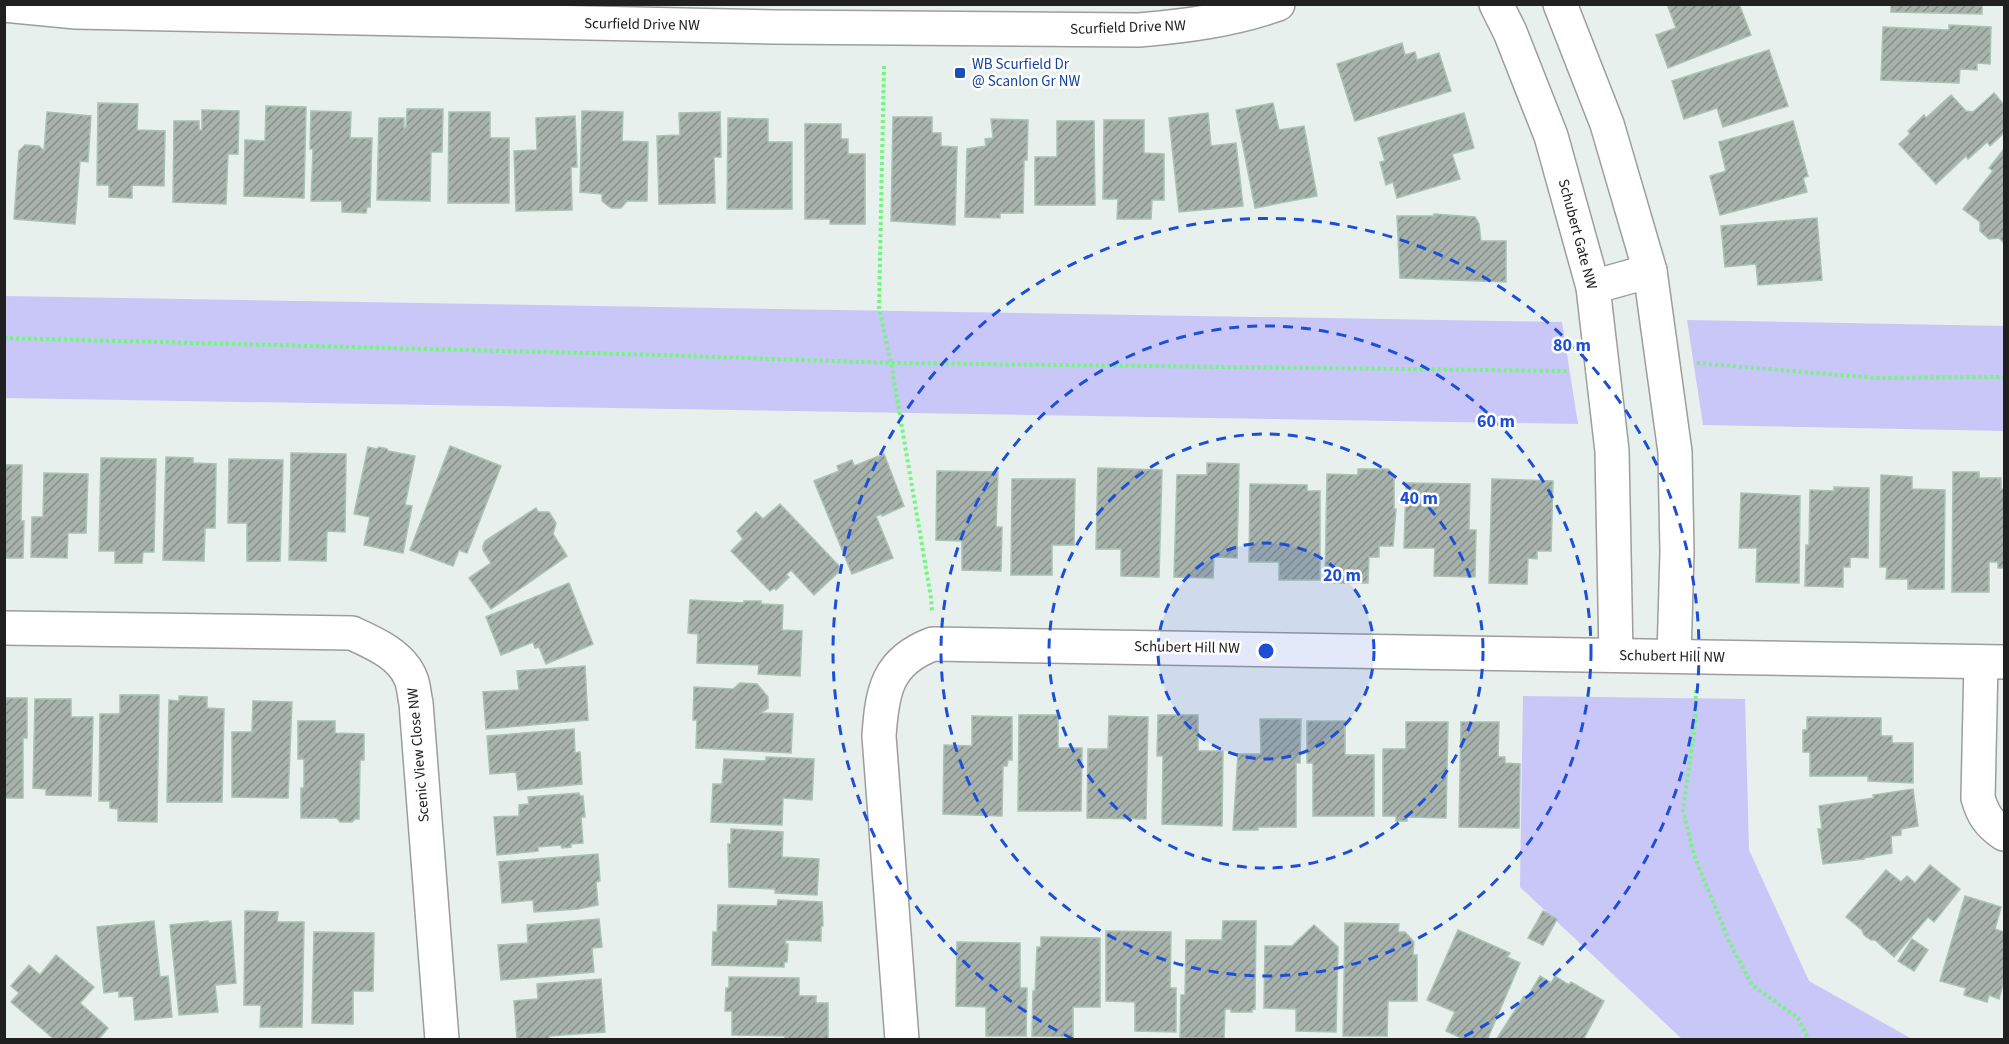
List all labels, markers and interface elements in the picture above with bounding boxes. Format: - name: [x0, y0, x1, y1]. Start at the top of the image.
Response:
- street label: Scurfield Drive NW: [584, 13, 700, 36]
- street label: Scurfield Drive NW: [1070, 15, 1186, 40]
- place label: WB Scurfield Dr @ Scanlon Gr NW: [972, 54, 1080, 92]
- marker: WB Scurfield Dr @ Scanlon Gr NW: [953, 66, 967, 80]
- street label: Schubert Gate NW: [1553, 177, 1602, 292]
- text: 80 m: [1553, 333, 1591, 358]
- text: 60 m: [1477, 409, 1515, 434]
- text: 40 m: [1400, 486, 1438, 511]
- text: 20 m: [1323, 563, 1361, 588]
- street label: Schubert Hill NW: [1134, 636, 1240, 659]
- centre of rings: [1256, 641, 1276, 661]
- street label: Schubert Hill NW: [1619, 645, 1725, 668]
- street label: Scenic View Close NW: [402, 687, 435, 823]

